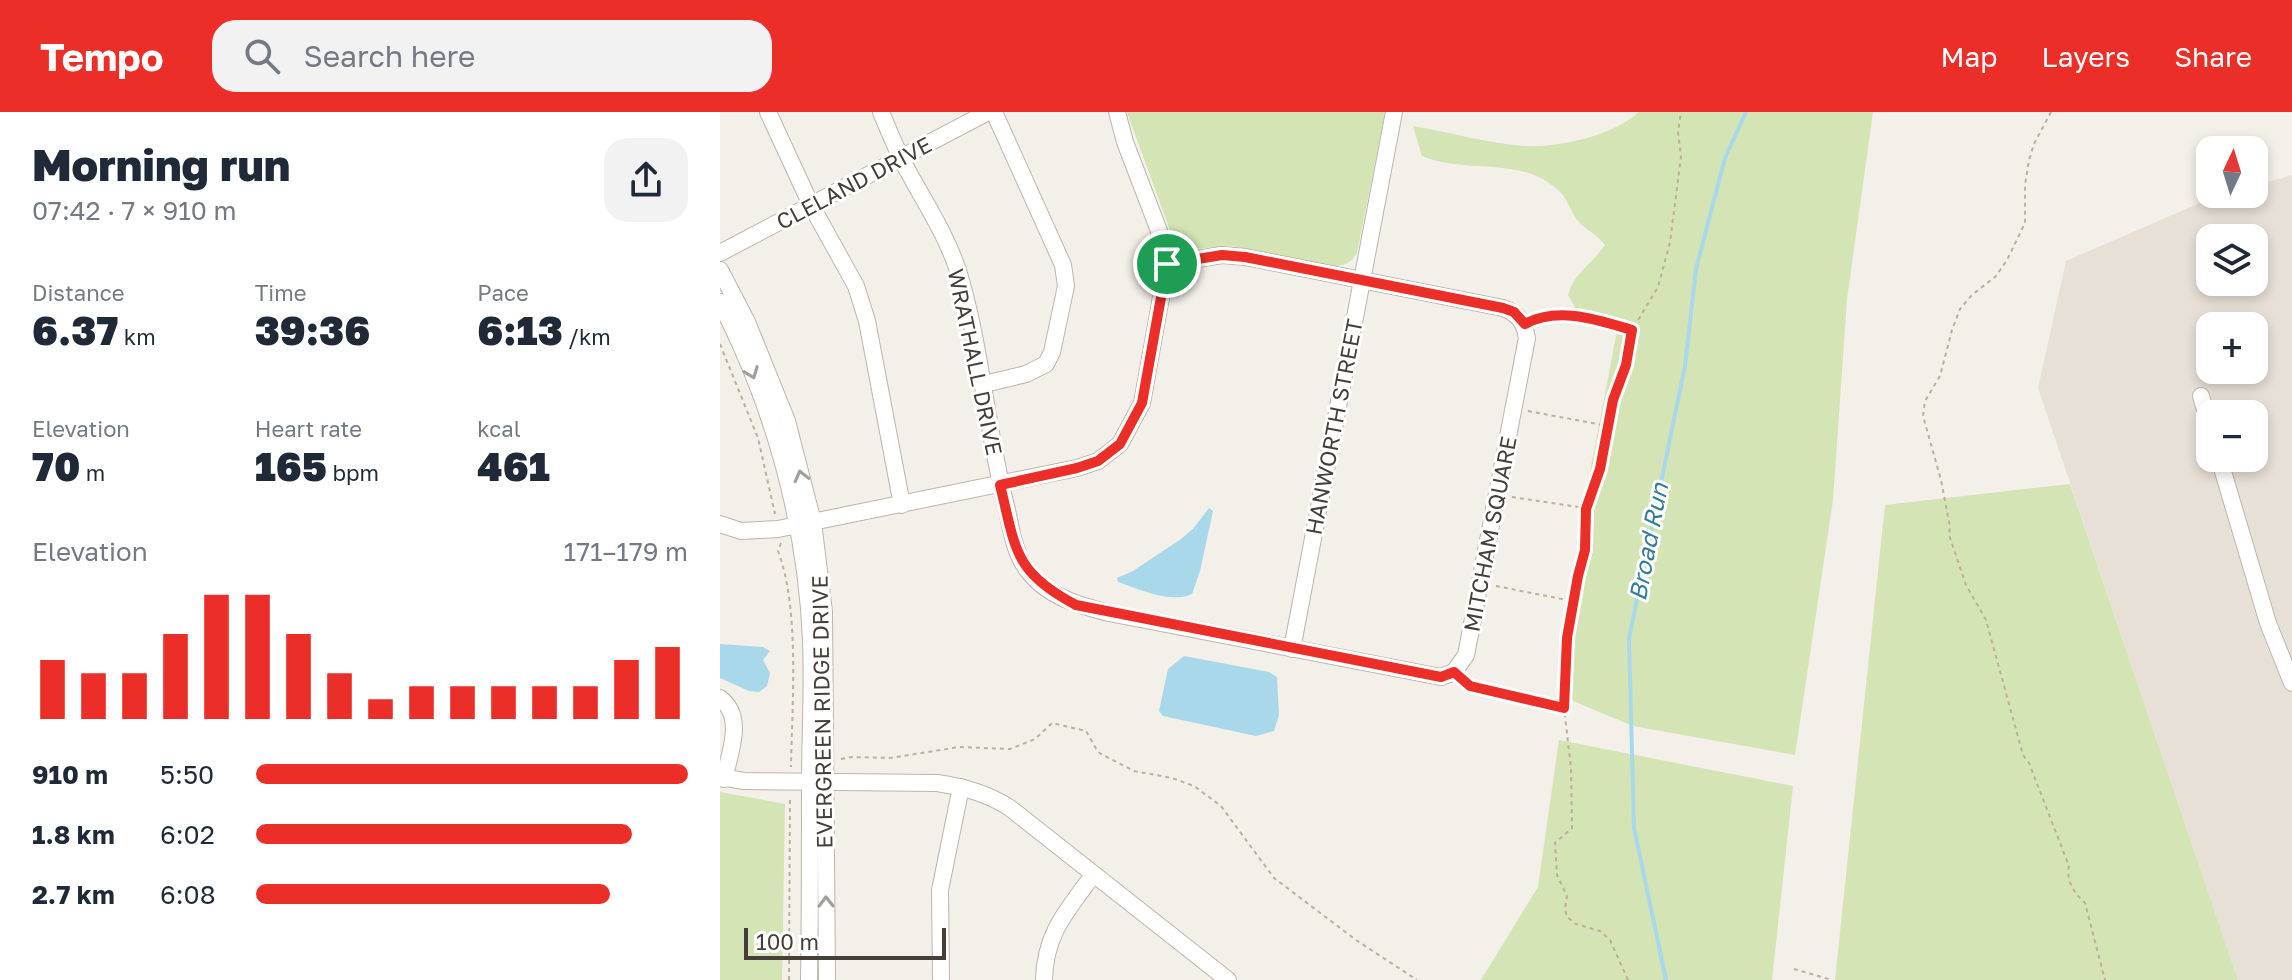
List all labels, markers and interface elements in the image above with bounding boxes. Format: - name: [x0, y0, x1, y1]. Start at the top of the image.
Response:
- search box: [212, 20, 772, 92]
- text: Tempo: [40, 34, 164, 79]
- icon: search: [240, 34, 284, 78]
- text: Search here: [304, 38, 475, 74]
- text: Map: [1940, 40, 1998, 73]
- text: Layers: [2042, 40, 2130, 73]
- text: Share: [2174, 40, 2252, 73]
- street label: CLELAND DRIVE: [772, 130, 936, 235]
- north arrow: [2196, 136, 2268, 208]
- map controls: [2196, 136, 2268, 472]
- text: Morning run: [32, 138, 290, 191]
- button: share: [604, 138, 688, 222]
- text: 07:42 · 7 × 910 m: [32, 195, 237, 226]
- button: layers: [2196, 224, 2268, 296]
- pin: [1133, 230, 1201, 298]
- icon: arrive: [1145, 242, 1189, 286]
- street label: WRATHALL DRIVE: [943, 266, 1008, 458]
- text: Distance: [32, 279, 124, 306]
- text: Time: [255, 279, 306, 306]
- text: Pace: [477, 279, 529, 306]
- text: 6.37: [32, 306, 118, 354]
- text: 39:36: [255, 306, 370, 354]
- text: 6:13: [477, 306, 563, 354]
- button: +: [2196, 312, 2268, 384]
- street label: HANWORTH STREET: [1299, 316, 1368, 537]
- text: km: [118, 323, 156, 350]
- text: /km: [563, 323, 611, 350]
- one-way arrow: [743, 365, 759, 379]
- button: −: [2196, 400, 2268, 472]
- text: Elevation: [32, 415, 130, 442]
- text: Heart rate: [255, 415, 362, 442]
- text: kcal: [477, 415, 521, 442]
- street label: MITCHAM SQUARE: [1457, 434, 1522, 634]
- text: 70: [32, 442, 80, 490]
- text: 165: [255, 442, 327, 490]
- text: 461: [477, 442, 550, 490]
- text: m: [80, 459, 105, 486]
- text: bpm: [327, 459, 379, 486]
- one-way arrow: [794, 470, 811, 484]
- water label: Broad Run: [1622, 479, 1673, 603]
- text: Elevation: [32, 536, 148, 567]
- text: 171–179 m: [564, 536, 688, 567]
- street label: EVERGREEN RIDGE DRIVE: [806, 575, 837, 849]
- text: 910 m: [32, 759, 108, 790]
- text: 5:50: [160, 759, 214, 790]
- text: 1.8 km: [32, 819, 115, 850]
- text: 6:02: [160, 819, 215, 850]
- text: 2.7 km: [32, 879, 115, 910]
- text: 6:08: [160, 879, 216, 910]
- one-way arrow: [817, 895, 835, 908]
- scale bar: [744, 924, 946, 960]
- text: 100 m: [756, 928, 819, 955]

